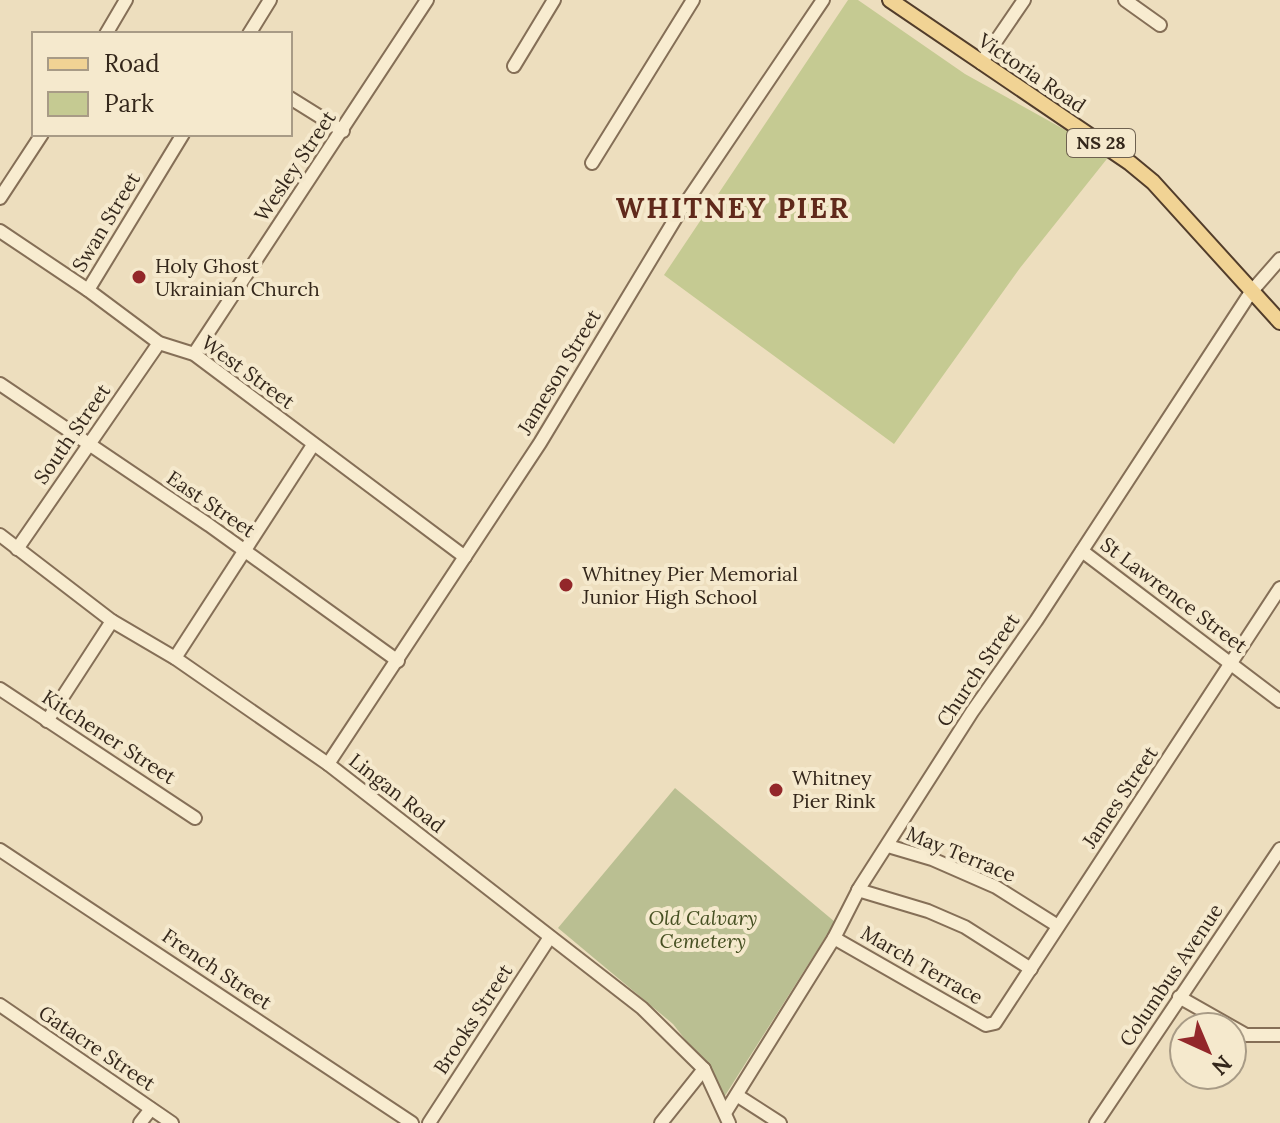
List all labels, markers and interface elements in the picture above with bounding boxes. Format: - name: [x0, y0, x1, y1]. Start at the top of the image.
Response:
- street label: Victoria Road: [973, 27, 1091, 118]
- legend: [32, 32, 292, 136]
- text: Road: [104, 48, 160, 79]
- text: Park: [104, 88, 154, 119]
- street label: Wesley Street: [248, 105, 341, 226]
- road number: NS 28: [1067, 129, 1135, 157]
- street label: Swan Street: [66, 167, 145, 276]
- district label: WHITNEY PIER: [616, 190, 850, 226]
- place label: Holy Ghost Ukrainian Church: [155, 253, 320, 301]
- marker: Holy Ghost Ukrainian Church: [130, 268, 148, 286]
- street label: Jameson Street: [511, 305, 606, 440]
- street label: West Street: [197, 329, 300, 414]
- street label: South Street: [28, 379, 115, 489]
- street label: East Street: [162, 465, 261, 543]
- street label: St Lawrence Street: [1096, 531, 1253, 658]
- place label: Whitney Pier Memorial Junior High School: [581, 561, 798, 609]
- marker: Whitney Pier Memorial Junior High School: [557, 576, 575, 594]
- street label: Church Street: [931, 608, 1025, 731]
- street label: Kitchener Street: [38, 684, 181, 789]
- street label: James Street: [1076, 741, 1163, 853]
- street label: Lingan Road: [344, 748, 450, 838]
- place label: Whitney Pier Rink: [792, 765, 876, 813]
- marker: Whitney Pier Rink: [767, 781, 785, 799]
- street label: May Terrace: [903, 820, 1020, 887]
- street label: Columbus Avenue: [1114, 898, 1228, 1051]
- park label: Old Calvary Cemetery: [648, 905, 758, 953]
- street label: March Terrace: [857, 920, 988, 1010]
- street label: French Street: [158, 923, 277, 1015]
- street label: Brooks Street: [428, 959, 518, 1078]
- street label: Gatacre Street: [34, 999, 161, 1096]
- north arrow: [1168, 1011, 1248, 1091]
- text: N: [1206, 1049, 1238, 1081]

